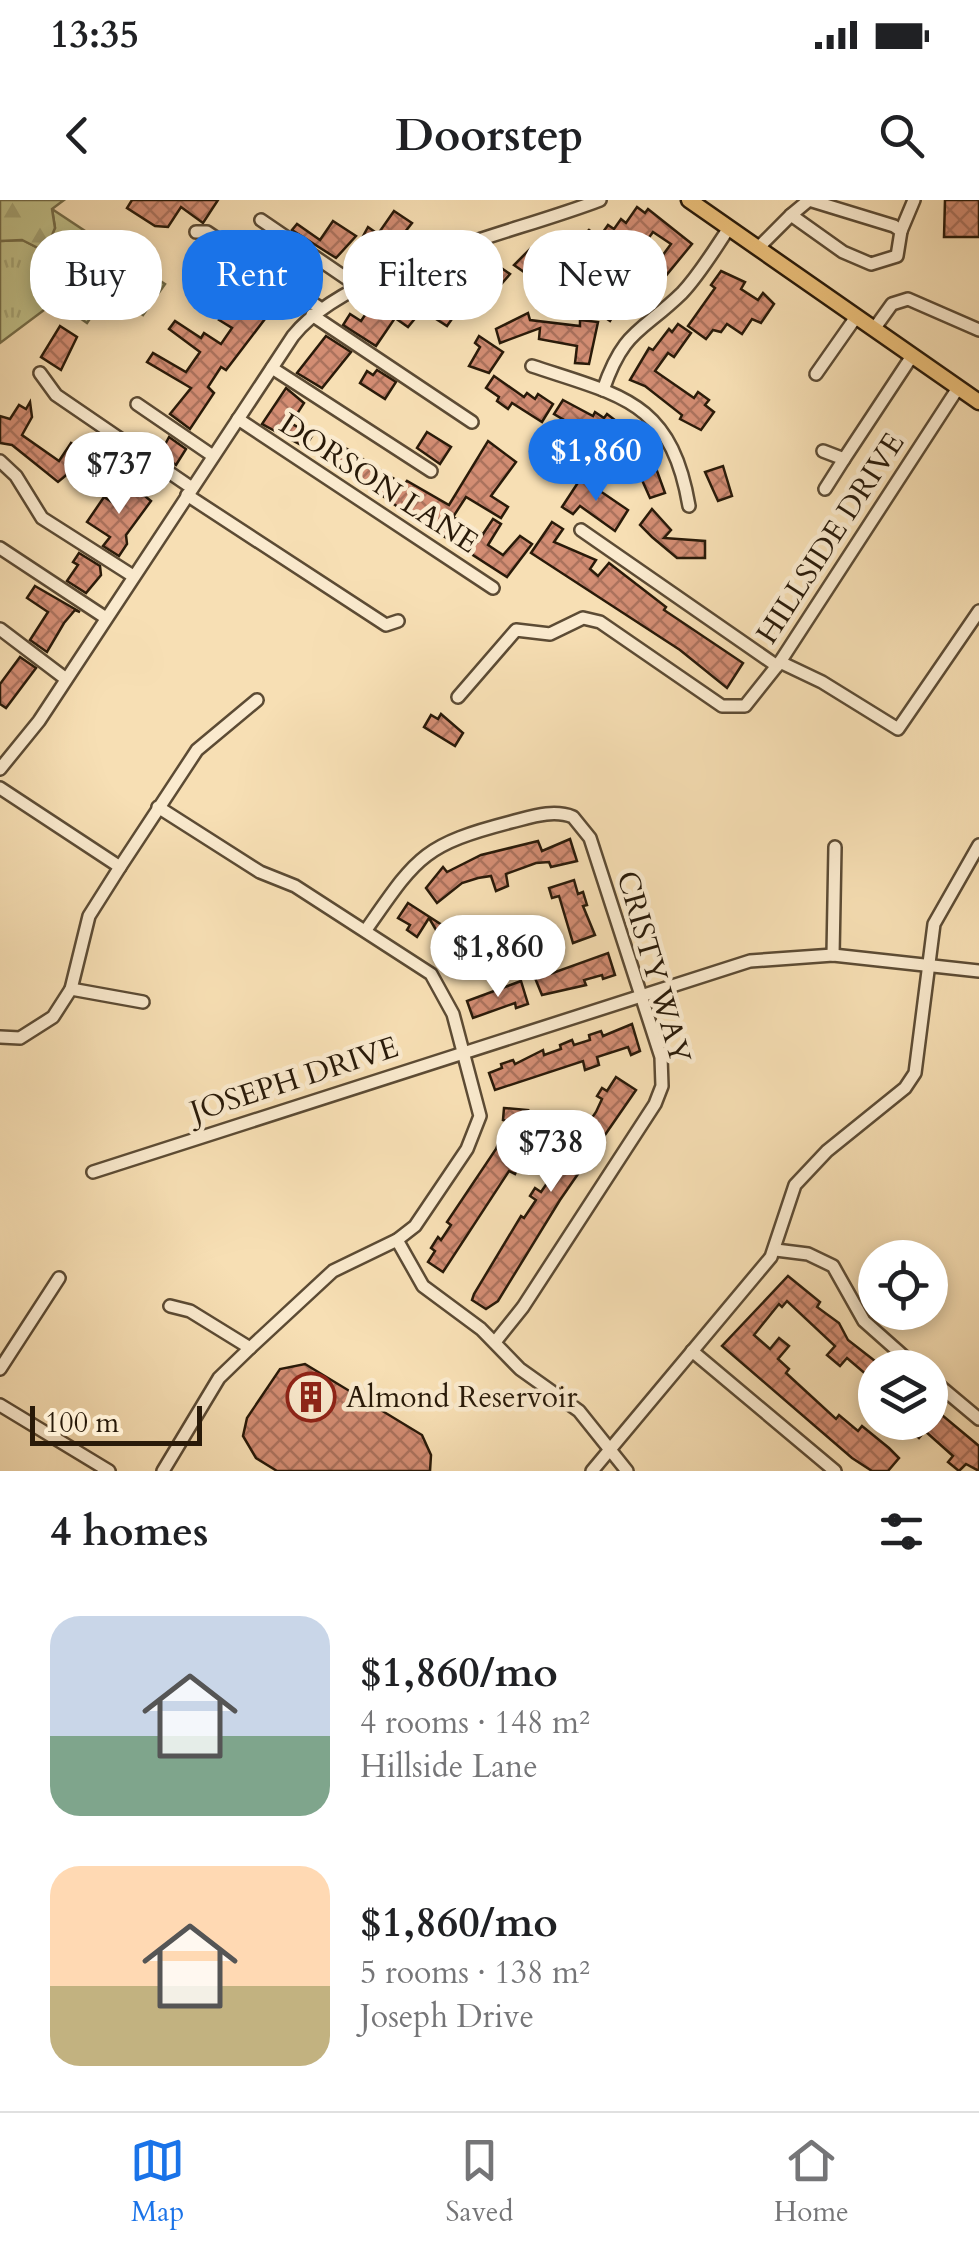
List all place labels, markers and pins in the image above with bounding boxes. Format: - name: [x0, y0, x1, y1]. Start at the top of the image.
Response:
- pin: $1,860: [515, 419, 677, 504]
- pin: $737: [60, 432, 178, 517]
- pin: $1,860: [417, 915, 579, 1000]
- pin: $738: [492, 1110, 610, 1195]
- building icon: Almond Reservoir: [285, 1371, 337, 1423]
- place label: Almond Reservoir: [346, 1377, 577, 1418]

